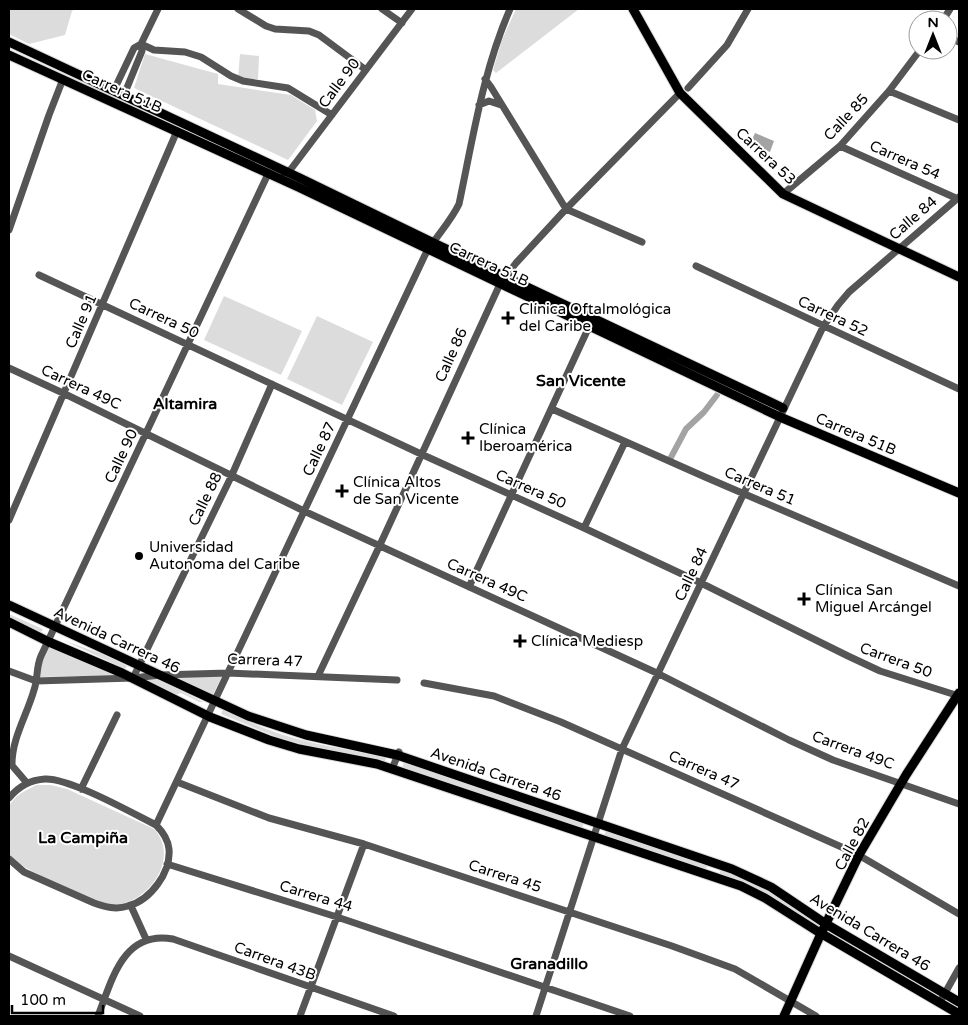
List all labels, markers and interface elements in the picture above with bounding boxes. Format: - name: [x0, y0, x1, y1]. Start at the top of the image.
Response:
- north arrow: [908, 10, 958, 60]
- text: N: [927, 14, 939, 31]
- street label: Calle 90: [314, 55, 364, 111]
- street label: Carrera 51B: [79, 65, 165, 117]
- street label: Calle 85: [820, 90, 872, 144]
- street label: Carrera 53: [732, 124, 800, 188]
- street label: Carrera 54: [867, 136, 943, 184]
- street label: Calle 84: [885, 192, 941, 244]
- street label: Carrera 51B: [446, 238, 532, 290]
- street label: Calle 91: [61, 291, 101, 351]
- street label: Carrera 52: [795, 292, 871, 340]
- street label: Carrera 50: [126, 294, 202, 342]
- place label: Clínica Oftalmológica del Caribe: [519, 300, 671, 335]
- marker: Clínica Oftalmológica del Caribe: [501, 311, 515, 325]
- street label: Calle 86: [431, 325, 471, 385]
- street label: Carrera 49C: [38, 361, 124, 413]
- district label: San Vicente: [536, 371, 626, 391]
- district label: Altamira: [153, 394, 217, 414]
- street label: Carrera 51B: [813, 409, 899, 459]
- street label: Calle 87: [299, 419, 339, 479]
- place label: Clínica Iberoamérica: [479, 420, 572, 455]
- street label: Calle 90: [101, 426, 141, 486]
- marker: Clínica Iberoamérica: [461, 431, 475, 445]
- street label: Carrera 51: [722, 463, 798, 509]
- street label: Carrera 50: [493, 465, 569, 513]
- street label: Calle 88: [184, 469, 226, 529]
- place label: Clínica Altos de San Vicente: [353, 473, 459, 508]
- marker: Clínica Altos de San Vicente: [335, 484, 349, 498]
- place label: Universidad Autonoma del Caribe: [149, 538, 300, 573]
- street label: Calle 84: [671, 544, 711, 604]
- marker: Universidad Autonoma del Caribe: [133, 550, 145, 562]
- street label: Carrera 49C: [444, 554, 530, 606]
- place label: Clínica San Miguel Arcángel: [815, 581, 932, 616]
- marker: Clínica San Miguel Arcángel: [797, 592, 811, 606]
- street label: Avenida Carrera 46: [51, 603, 183, 677]
- place label: Clínica Mediesp: [531, 632, 643, 650]
- marker: Clínica Mediesp: [513, 634, 527, 648]
- street label: Carrera 50: [857, 639, 935, 681]
- street label: Carrera 47: [227, 650, 303, 670]
- street label: Carrera 49C: [810, 727, 896, 773]
- street label: Avenida Carrera 46: [428, 743, 564, 805]
- street label: Carrera 47: [666, 746, 742, 794]
- street label: Calle 82: [831, 814, 873, 874]
- district label: La Campiña: [38, 828, 128, 848]
- street label: Carrera 45: [466, 856, 544, 896]
- street label: Carrera 44: [277, 876, 355, 916]
- street label: Avenida Carrera 46: [807, 889, 933, 975]
- street label: Carrera 43B: [232, 938, 318, 984]
- district label: Granadillo: [510, 954, 588, 974]
- scale bar: [12, 982, 104, 1014]
- text: 100 m: [20, 991, 66, 1009]

